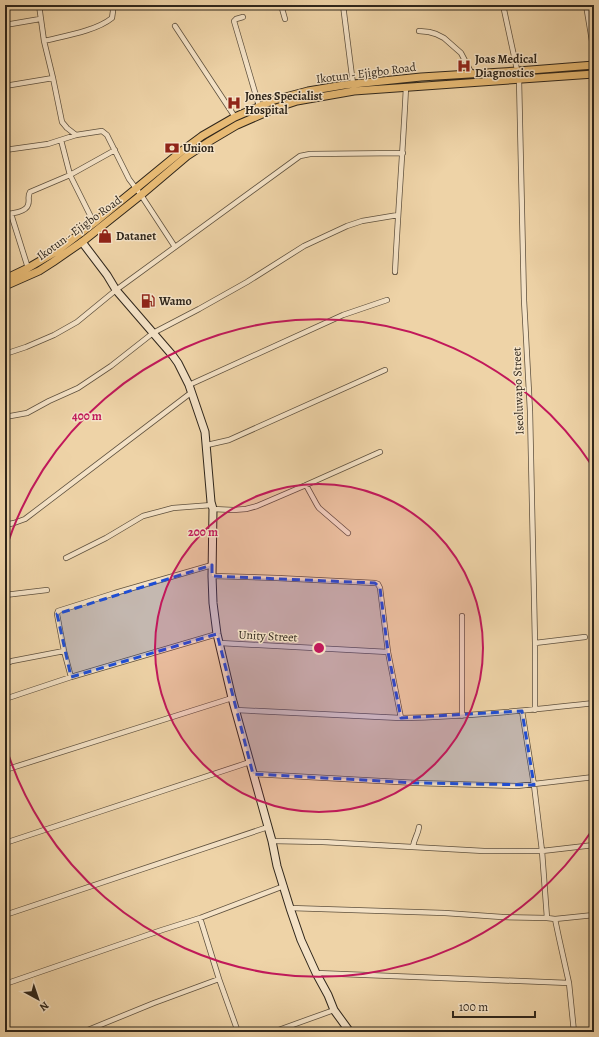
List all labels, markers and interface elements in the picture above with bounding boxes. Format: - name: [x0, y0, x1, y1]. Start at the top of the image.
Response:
- place label: Joas Medical Diagnostics: [475, 51, 538, 81]
- hospital icon: Joas Medical Diagnostics: [456, 58, 472, 74]
- street label: Ikotun - Ejigbo Road: [315, 59, 418, 87]
- place label: Jones Specialist Hospital: [245, 88, 323, 118]
- hospital icon: Jones Specialist Hospital: [226, 95, 242, 111]
- bank icon: Union: [164, 140, 180, 156]
- place label: Union: [183, 140, 214, 156]
- street label: Ikotun - Ejigbo Road: [34, 192, 125, 264]
- shop icon: Datanet: [97, 228, 113, 244]
- place label: Datanet: [116, 228, 156, 244]
- fuel station icon: Wamo: [140, 293, 156, 309]
- place label: Wamo: [158, 293, 192, 309]
- street label: Iseoluwapo Street: [508, 347, 528, 435]
- text: 400 m: [72, 408, 102, 424]
- text: 200 m: [188, 524, 218, 540]
- street label: Unity Street: [238, 626, 298, 646]
- centre of rings: [312, 641, 326, 655]
- north arrow: [18, 979, 58, 1019]
- scale bar: [453, 993, 535, 1019]
- text: N: [36, 998, 52, 1015]
- text: 100 m: [459, 999, 488, 1015]

